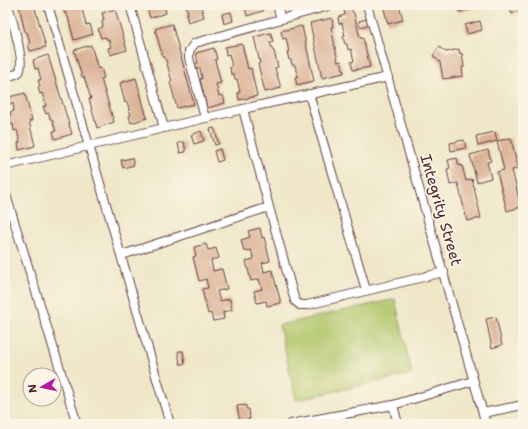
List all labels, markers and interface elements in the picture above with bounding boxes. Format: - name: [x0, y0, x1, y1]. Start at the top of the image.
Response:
- street label: Integrity Street: [416, 152, 466, 268]
- north arrow: [22, 367, 62, 407]
- text: N: [24, 383, 41, 394]

